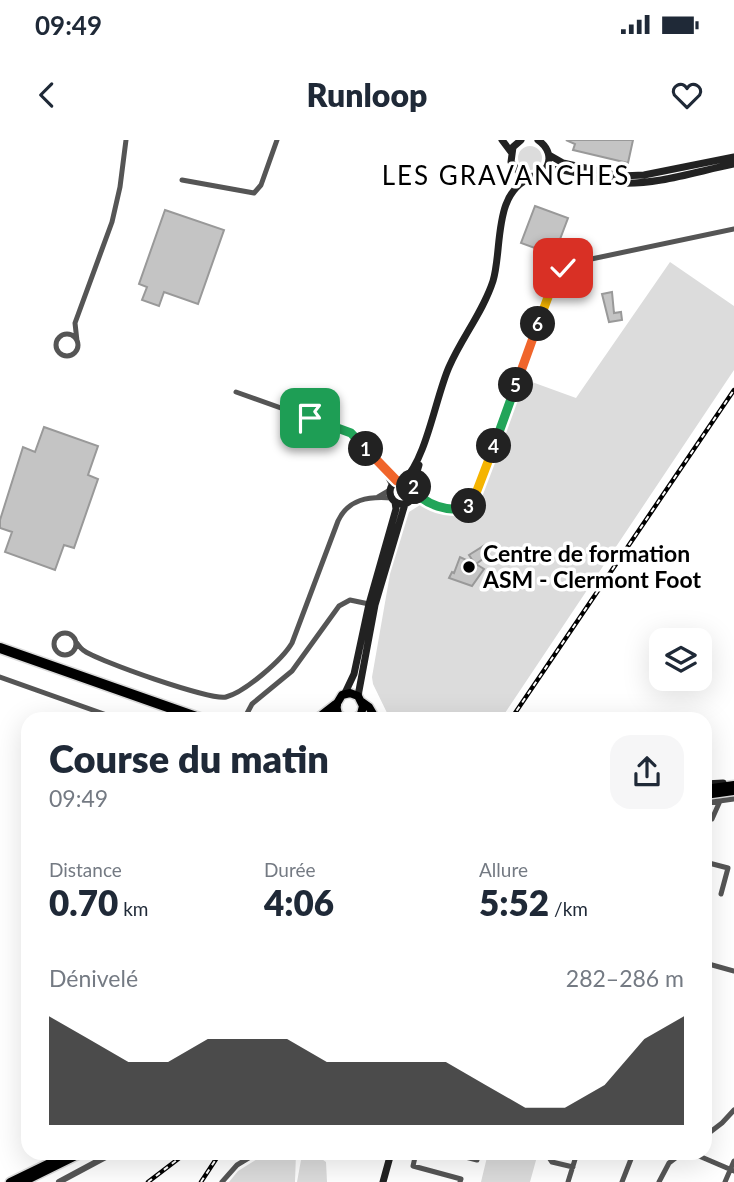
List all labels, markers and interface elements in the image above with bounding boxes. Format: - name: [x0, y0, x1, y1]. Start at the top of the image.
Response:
- text: 09:49: [35, 9, 102, 41]
- text: Runloop: [307, 75, 427, 114]
- icon: back: [28, 76, 66, 114]
- icon: heart: [668, 76, 706, 114]
- district label: LES GRAVANCHES: [382, 159, 630, 191]
- pin: [533, 238, 593, 298]
- icon: check: [544, 249, 582, 287]
- pin: 6: [520, 306, 556, 342]
- text: 6: [532, 312, 543, 335]
- pin: 5: [498, 368, 534, 402]
- text: 5: [510, 373, 521, 396]
- pin: [280, 388, 340, 448]
- icon: arrive: [291, 399, 329, 437]
- pin: 4: [476, 428, 512, 464]
- pin: 1: [348, 432, 384, 466]
- text: 4: [488, 434, 499, 457]
- text: 1: [360, 437, 371, 460]
- pin: 2: [396, 470, 432, 504]
- text: 2: [408, 475, 419, 498]
- pin: 3: [452, 488, 486, 524]
- text: 3: [463, 494, 474, 517]
- place label: Centre de formation ASM - Clermont Foot: [482, 539, 701, 593]
- marker: Centre de formation ASM - Clermont Foot: [461, 559, 477, 575]
- map controls: [649, 628, 712, 691]
- button: layers: [649, 628, 712, 691]
- text: Course du matin: [49, 735, 329, 781]
- button: share: [610, 735, 684, 809]
- text: 09:49: [49, 784, 108, 812]
- text: Distance: [49, 858, 122, 881]
- text: Durée: [264, 858, 315, 881]
- text: Allure: [479, 858, 528, 881]
- text: 0.70: [49, 881, 118, 923]
- text: 4:06: [264, 881, 334, 923]
- text: 5:52: [479, 881, 549, 923]
- text: km: [118, 897, 148, 920]
- text: /km: [549, 897, 588, 920]
- text: Dénivelé: [49, 964, 138, 992]
- text: 282–286 m: [566, 964, 684, 992]

